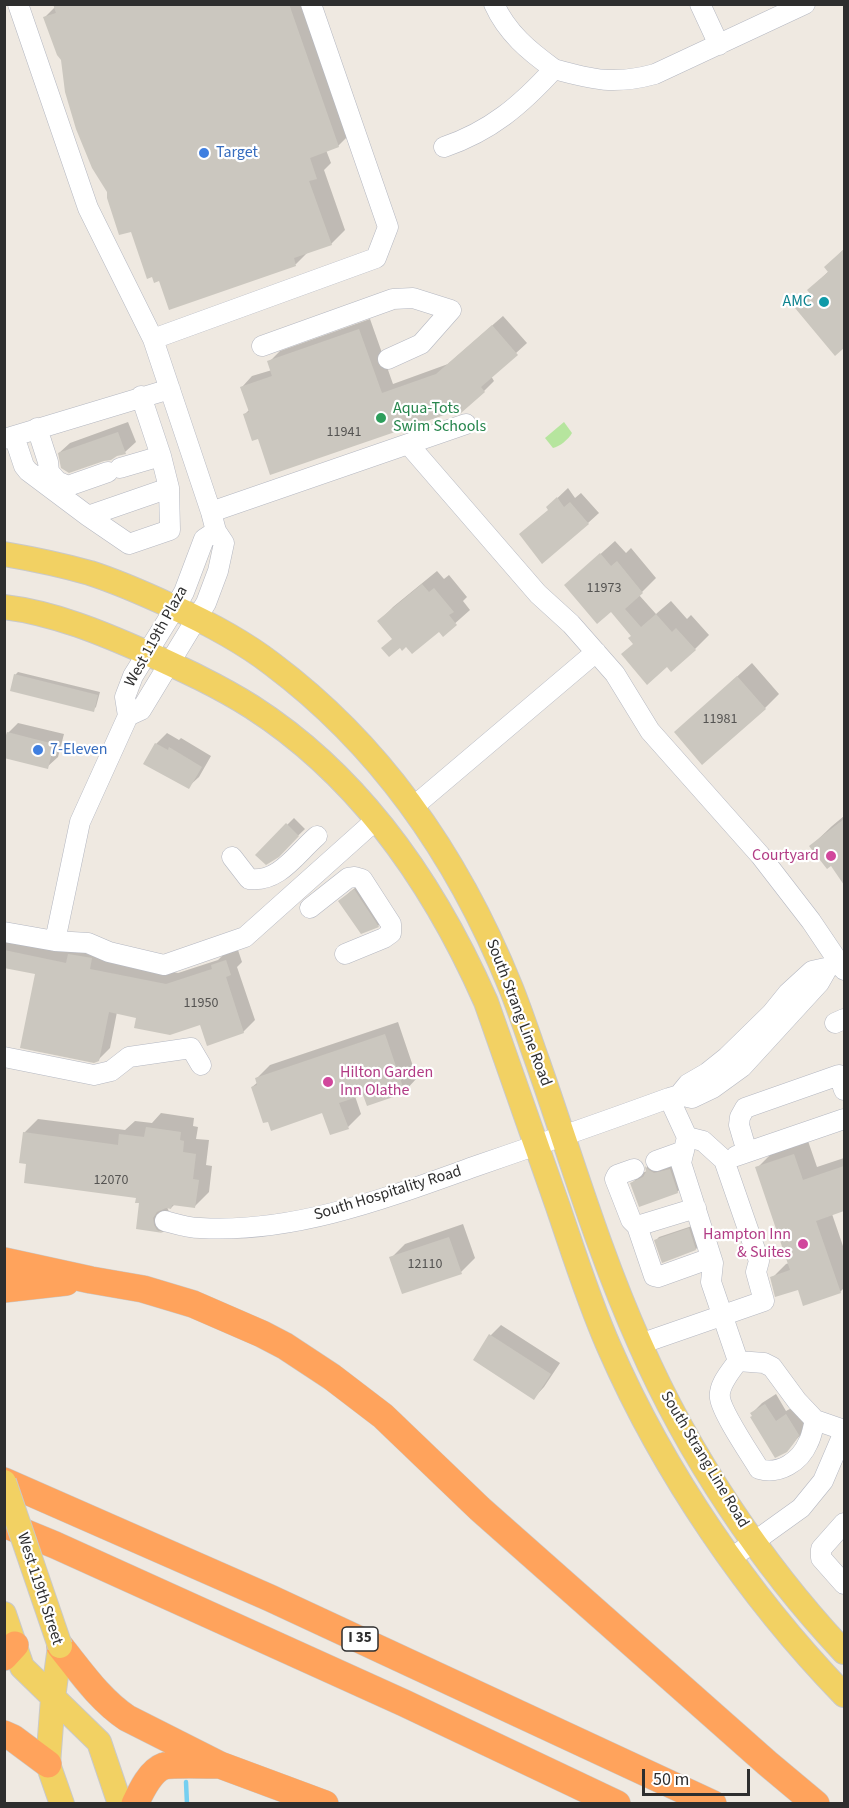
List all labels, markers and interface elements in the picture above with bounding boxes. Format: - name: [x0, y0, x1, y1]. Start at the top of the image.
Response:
- place label: Target: [216, 143, 258, 163]
- marker: Target: [197, 146, 211, 160]
- place label: AMC: [783, 292, 812, 312]
- marker: AMC: [817, 295, 831, 309]
- place label: Aqua-Tots Swim Schools: [393, 399, 486, 437]
- marker: Aqua-Tots Swim Schools: [374, 411, 388, 425]
- house number: 11941: [327, 425, 361, 441]
- house number: 11973: [587, 581, 621, 597]
- street label: West 119th Plaza: [121, 583, 193, 691]
- house number: 11981: [703, 712, 737, 728]
- place label: 7-Eleven: [50, 740, 108, 760]
- marker: 7-Eleven: [31, 743, 45, 757]
- place label: Courtyard: [752, 846, 819, 866]
- marker: Courtyard: [824, 849, 838, 863]
- street label: South Strang Line Road: [481, 937, 555, 1089]
- house number: 11950: [184, 996, 218, 1012]
- place label: Hilton Garden Inn Olathe: [340, 1063, 433, 1101]
- marker: Hilton Garden Inn Olathe: [321, 1075, 335, 1089]
- street label: South Hospitality Road: [312, 1162, 464, 1226]
- house number: 12070: [94, 1173, 128, 1189]
- place label: Hampton Inn & Suites: [703, 1225, 791, 1263]
- marker: Hampton Inn & Suites: [796, 1237, 810, 1251]
- house number: 12110: [408, 1257, 442, 1273]
- street label: South Strang Line Road: [656, 1388, 752, 1532]
- street label: West 119th Street: [12, 1531, 66, 1647]
- road number: I 35: [342, 1627, 378, 1651]
- scale bar: [645, 1757, 753, 1795]
- text: 50 m: [653, 1767, 689, 1792]

